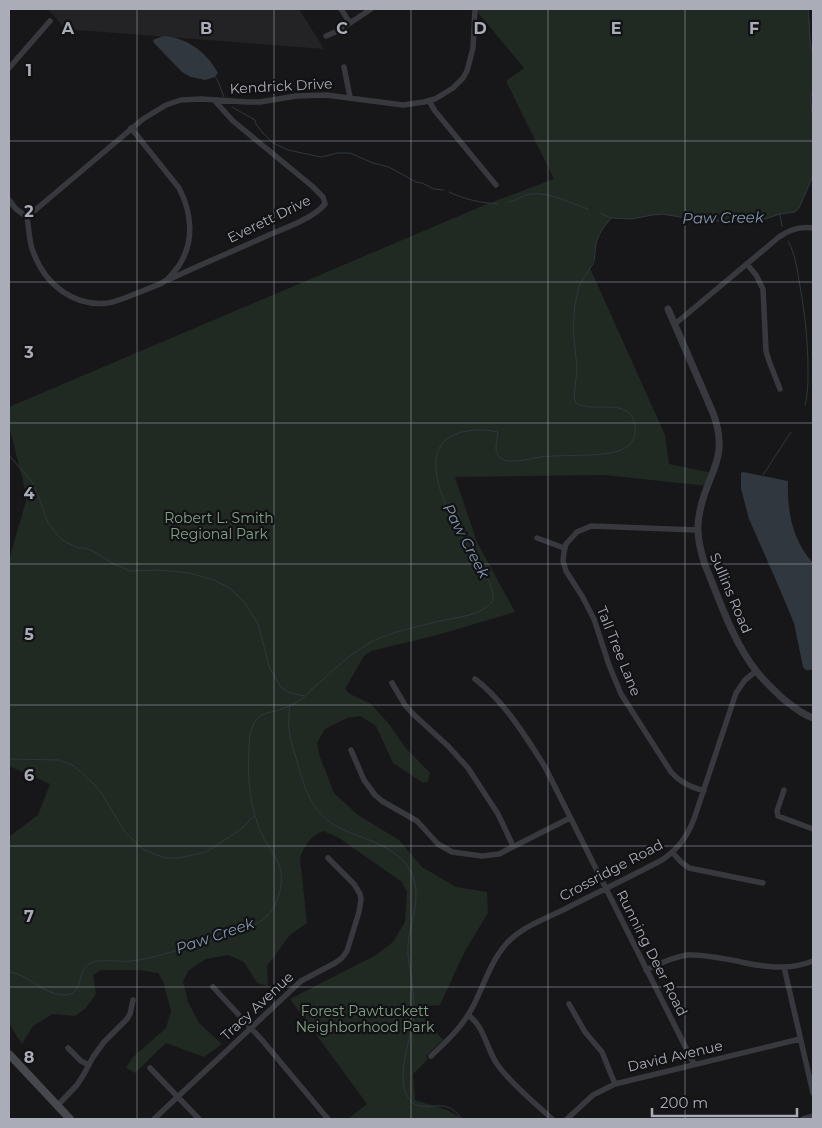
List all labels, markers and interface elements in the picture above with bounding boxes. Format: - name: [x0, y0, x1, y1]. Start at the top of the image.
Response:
- text: A: [61, 19, 75, 38]
- text: B: [200, 19, 212, 38]
- text: C: [336, 19, 348, 38]
- text: D: [473, 19, 487, 38]
- text: E: [611, 19, 621, 38]
- text: F: [749, 19, 759, 38]
- text: 1: [26, 61, 32, 80]
- street label: Kendrick Drive: [229, 74, 333, 98]
- street label: Everett Drive: [224, 191, 314, 247]
- text: 2: [24, 202, 34, 221]
- water label: Paw Creek: [682, 207, 765, 228]
- text: 3: [23, 343, 34, 362]
- text: 4: [23, 484, 35, 503]
- water label: Paw Creek: [439, 500, 494, 582]
- park label: Robert L. Smith Regional Park: [164, 509, 274, 543]
- street label: Sullins Road: [706, 550, 756, 636]
- street label: Tall Tree Lane: [593, 603, 645, 699]
- text: 5: [24, 625, 34, 644]
- text: 6: [24, 766, 34, 785]
- street label: Crossridge Road: [556, 835, 666, 905]
- street label: Running Deer Road: [612, 887, 692, 1019]
- text: 7: [24, 907, 34, 926]
- water label: Paw Creek: [173, 913, 257, 958]
- street label: Tracy Avenue: [217, 968, 297, 1044]
- park label: Forest Pawtuckett Neighborhood Park: [296, 1002, 435, 1036]
- street label: David Avenue: [626, 1036, 724, 1076]
- text: 8: [24, 1048, 34, 1067]
- scale bar: [652, 1086, 797, 1118]
- text: 200 m: [660, 1093, 708, 1112]

